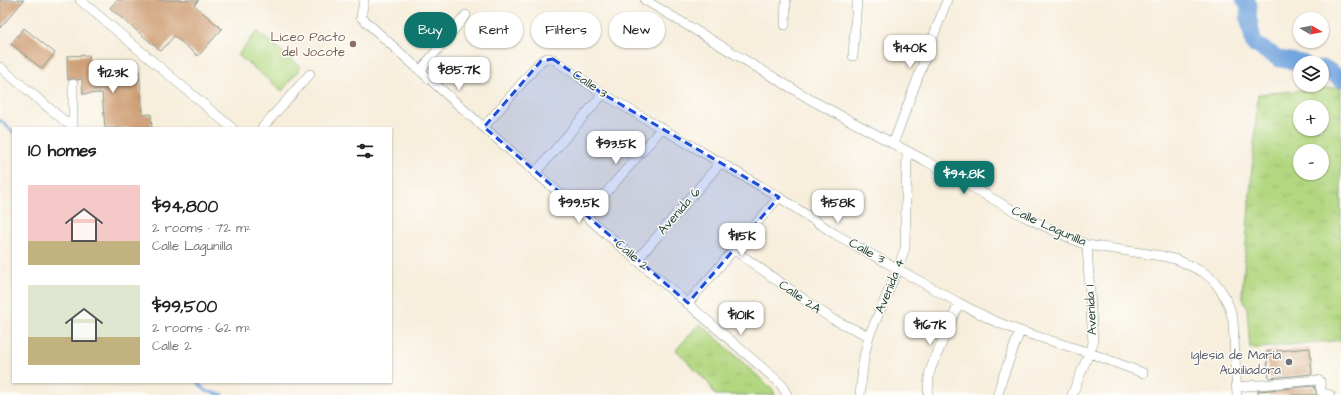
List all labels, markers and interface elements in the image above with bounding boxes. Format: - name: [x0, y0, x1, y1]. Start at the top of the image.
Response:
- chip: Buy: [404, 12, 457, 48]
- chip: Rent: [465, 12, 523, 48]
- chip: Filters: [531, 12, 601, 48]
- chip: New: [609, 12, 665, 48]
- north arrow: [1293, 12, 1329, 48]
- map controls: [1293, 12, 1329, 180]
- place label: Liceo Pacto del Jocote: [271, 28, 346, 61]
- pin: $140K: [882, 35, 938, 69]
- marker: Liceo Pacto del Jocote: [348, 39, 358, 49]
- text: $140K: [893, 39, 927, 57]
- button: layers: [1293, 56, 1329, 92]
- pin: $85.7K: [426, 57, 492, 91]
- pin: $123K: [85, 60, 141, 94]
- text: $85.7K: [438, 61, 480, 79]
- text: $123K: [98, 64, 128, 82]
- street label: Calle 3: [569, 66, 611, 103]
- button: +: [1293, 100, 1329, 136]
- pin: $93.5K: [583, 131, 649, 165]
- text: $93.5K: [596, 135, 636, 153]
- text: 10 homes: [28, 139, 97, 163]
- icon: filters: [354, 140, 376, 162]
- button: −: [1293, 144, 1329, 180]
- pin: $94.8K: [931, 161, 997, 195]
- text: $94.8K: [943, 165, 985, 183]
- street label: Avenida 6: [653, 184, 705, 238]
- pin: $99.5K: [546, 190, 612, 224]
- pin: $158K: [810, 190, 866, 224]
- text: $99.5K: [559, 194, 599, 212]
- text: $158K: [821, 194, 855, 212]
- text: $94,800: [152, 195, 218, 219]
- icon: home: [60, 201, 108, 249]
- street label: Calle Lagunilla: [1008, 201, 1090, 252]
- text: 2 rooms · 72 m²: [152, 219, 251, 237]
- pin: $115K: [714, 223, 770, 257]
- text: $115K: [728, 227, 756, 245]
- street label: Calle 3: [846, 234, 889, 268]
- street label: Calle 2: [611, 235, 653, 275]
- text: Calle Lagunilla: [152, 237, 232, 255]
- street label: Avenida 4: [871, 256, 909, 316]
- street label: Calle 2A: [775, 276, 825, 318]
- street label: Avenida 1: [1081, 284, 1101, 336]
- text: $99,500: [152, 295, 217, 319]
- icon: home: [60, 301, 108, 349]
- pin: $101K: [713, 302, 769, 336]
- text: $101K: [728, 306, 754, 324]
- pin: $167K: [902, 312, 958, 346]
- text: $167K: [914, 316, 946, 334]
- text: 2 rooms · 62 m²: [152, 319, 251, 337]
- text: Calle 2: [152, 337, 192, 355]
- place label: Iglesia de María Auxiliadora: [1191, 346, 1281, 379]
- marker: Iglesia de María Auxiliadora: [1284, 357, 1294, 367]

